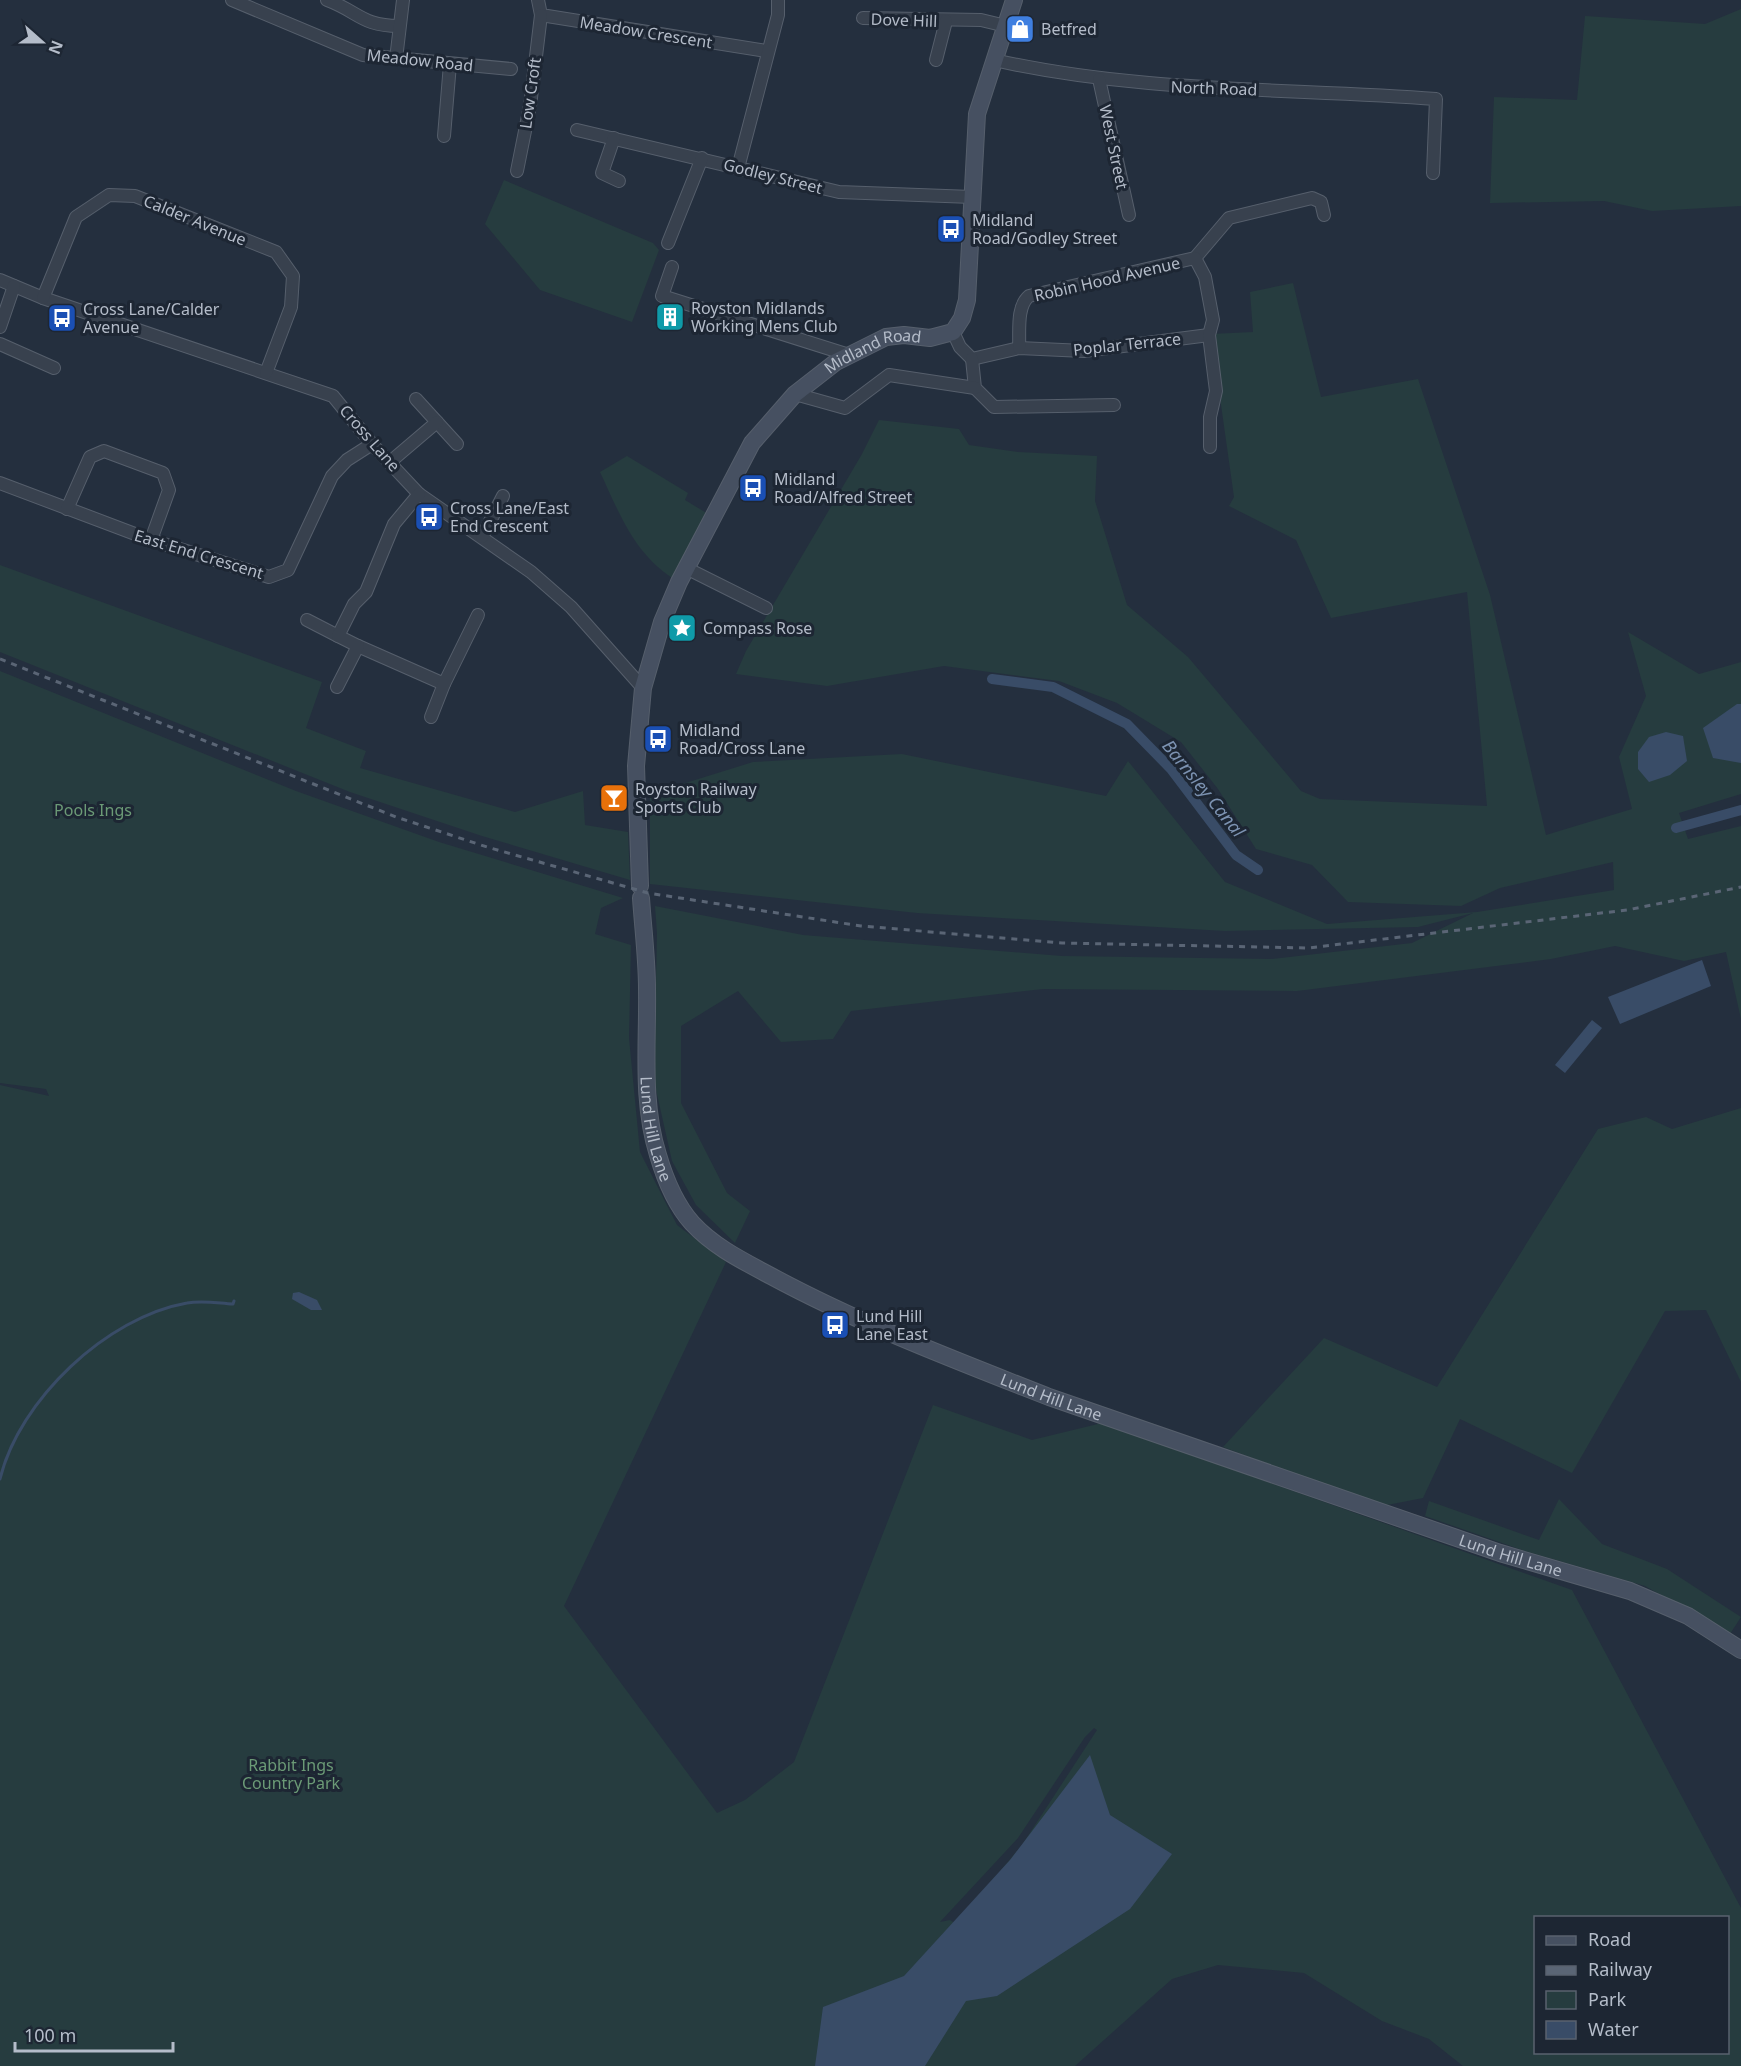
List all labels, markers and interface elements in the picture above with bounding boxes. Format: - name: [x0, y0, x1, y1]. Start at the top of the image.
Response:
- street label: Dove Hill: [870, 8, 938, 32]
- street label: Meadow Crescent: [578, 11, 714, 53]
- north arrow: [12, 12, 72, 72]
- shop icon: Betfred: [1004, 13, 1036, 45]
- place label: Betfred: [1041, 18, 1097, 40]
- text: N: [43, 37, 69, 57]
- street label: Meadow Road: [366, 43, 474, 77]
- street label: Low Croft: [514, 56, 546, 130]
- street label: North Road: [1170, 75, 1258, 101]
- street label: West Street: [1094, 103, 1134, 191]
- street label: Godley Street: [721, 153, 825, 199]
- street label: Calder Avenue: [140, 189, 250, 251]
- place label: Midland Road/Godley Street: [972, 209, 1118, 249]
- bus stop icon: Midland Road/Godley Street: [935, 213, 967, 245]
- street label: Robin Hood Avenue: [1032, 252, 1182, 306]
- place label: Royston Midlands Working Mens Club: [691, 297, 838, 337]
- place label: Cross Lane/Calder Avenue: [83, 298, 220, 338]
- building icon: Royston Midlands Working Mens Club: [654, 301, 686, 333]
- bus stop icon: Cross Lane/Calder Avenue: [46, 302, 78, 334]
- street label: Midland Road: [819, 324, 922, 379]
- street label: Poplar Terrace: [1072, 327, 1182, 361]
- street label: Cross Lane: [335, 400, 405, 476]
- place label: Midland Road/Alfred Street: [774, 468, 912, 508]
- bus stop icon: Midland Road/Alfred Street: [737, 472, 769, 504]
- place label: Cross Lane/East End Crescent: [450, 497, 569, 537]
- bus stop icon: Cross Lane/East End Crescent: [413, 501, 445, 533]
- street label: East End Crescent: [132, 524, 266, 584]
- place icon: Compass Rose: [666, 612, 698, 644]
- place label: Compass Rose: [703, 617, 812, 639]
- place label: Midland Road/Cross Lane: [679, 719, 805, 759]
- bus stop icon: Midland Road/Cross Lane: [642, 723, 674, 755]
- water label: Barnsley Canal: [1157, 734, 1251, 842]
- place label: Royston Railway Sports Club: [635, 778, 757, 818]
- bar icon: Royston Railway Sports Club: [598, 782, 630, 814]
- park label: Pools Ings: [54, 799, 132, 821]
- street label: Lund Hill Lane: [636, 1076, 677, 1185]
- place label: Lund Hill Lane East: [856, 1305, 928, 1345]
- bus stop icon: Lund Hill Lane East: [819, 1309, 851, 1341]
- street label: Lund Hill Lane: [997, 1368, 1105, 1426]
- street label: Lund Hill Lane: [1456, 1529, 1565, 1582]
- park label: Rabbit Ings Country Park: [242, 1754, 340, 1794]
- legend: [1534, 1916, 1729, 2054]
- text: Road: [1588, 1927, 1631, 1951]
- text: Railway: [1588, 1957, 1653, 1981]
- text: Park: [1588, 1987, 1626, 2011]
- scale bar: [15, 2015, 172, 2053]
- text: Water: [1588, 2017, 1639, 2041]
- text: 100 m: [24, 2023, 76, 2047]

